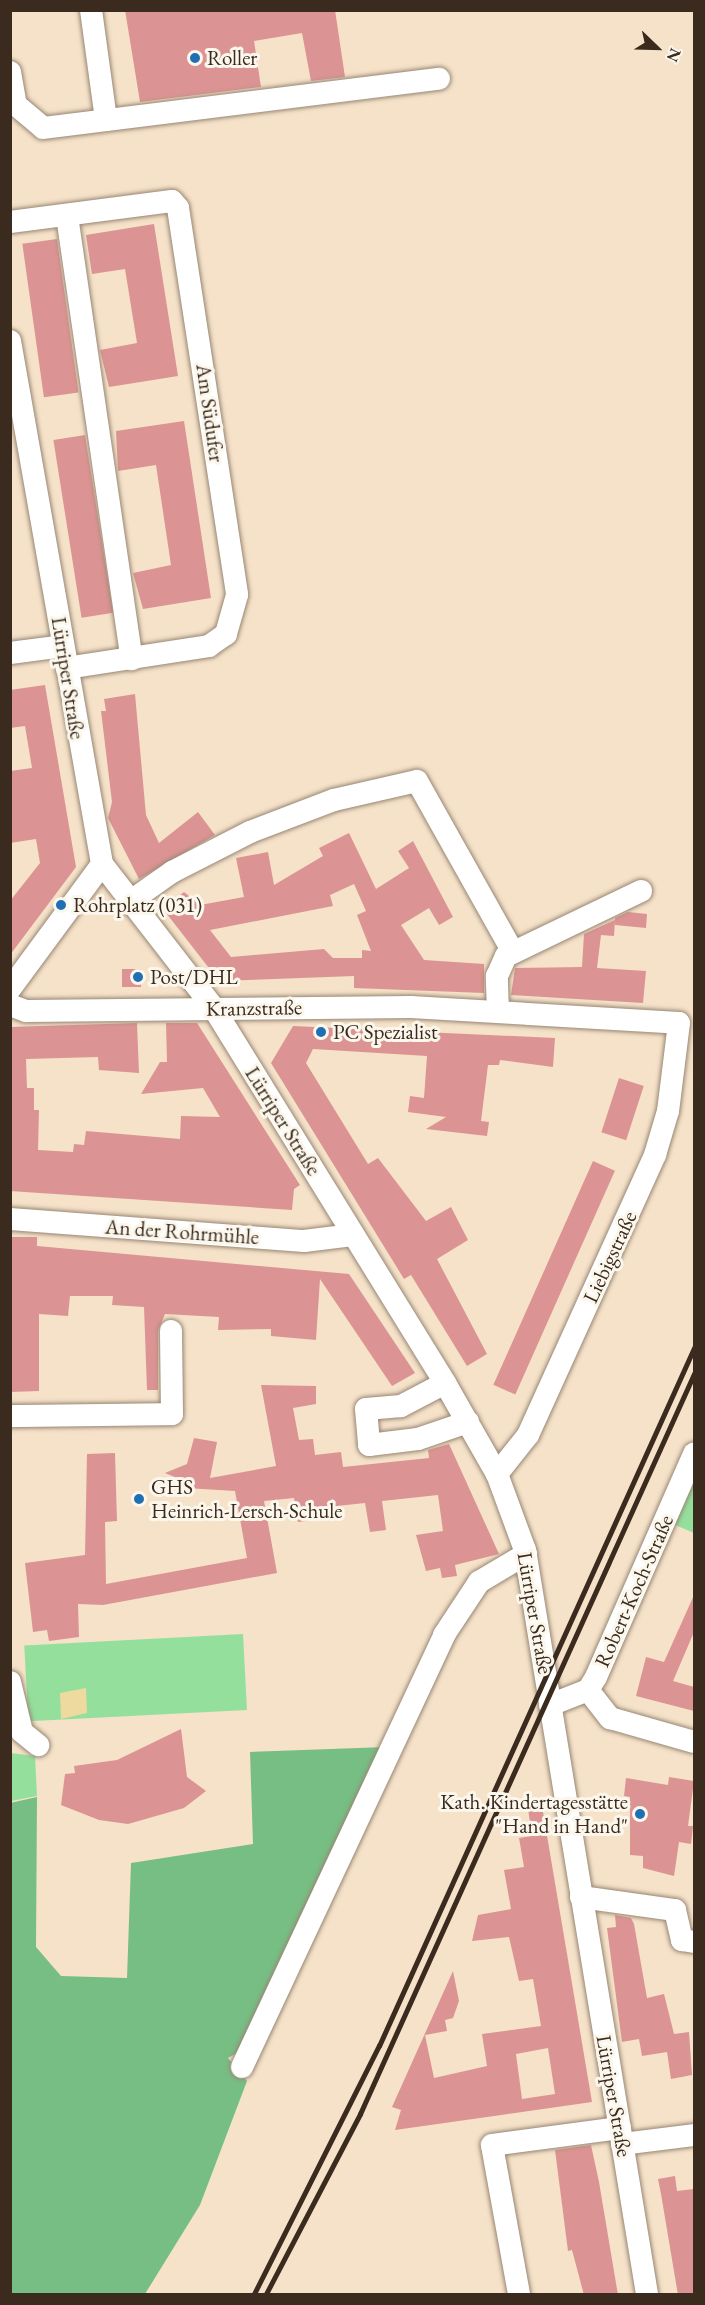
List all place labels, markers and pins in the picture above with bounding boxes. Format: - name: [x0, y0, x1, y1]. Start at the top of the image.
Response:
- place label: Roller: [207, 45, 257, 71]
- marker: Roller: [188, 51, 202, 65]
- place label: Rohrplatz (031): [73, 892, 202, 918]
- marker: Rohrplatz (031): [54, 898, 68, 912]
- place label: Post/DHL: [150, 964, 238, 990]
- marker: Post/DHL: [131, 970, 145, 984]
- place label: PC Spezialist: [333, 1019, 438, 1045]
- marker: PC Spezialist: [314, 1025, 328, 1039]
- place label: GHS Heinrich-Lersch-Schule: [151, 1474, 342, 1524]
- marker: GHS Heinrich-Lersch-Schule: [132, 1492, 146, 1506]
- place label: Kath. Kindertagesstätte "Hand in Hand": [440, 1789, 628, 1839]
- marker: Kath. Kindertagesstätte "Hand in Hand": [633, 1807, 647, 1821]

